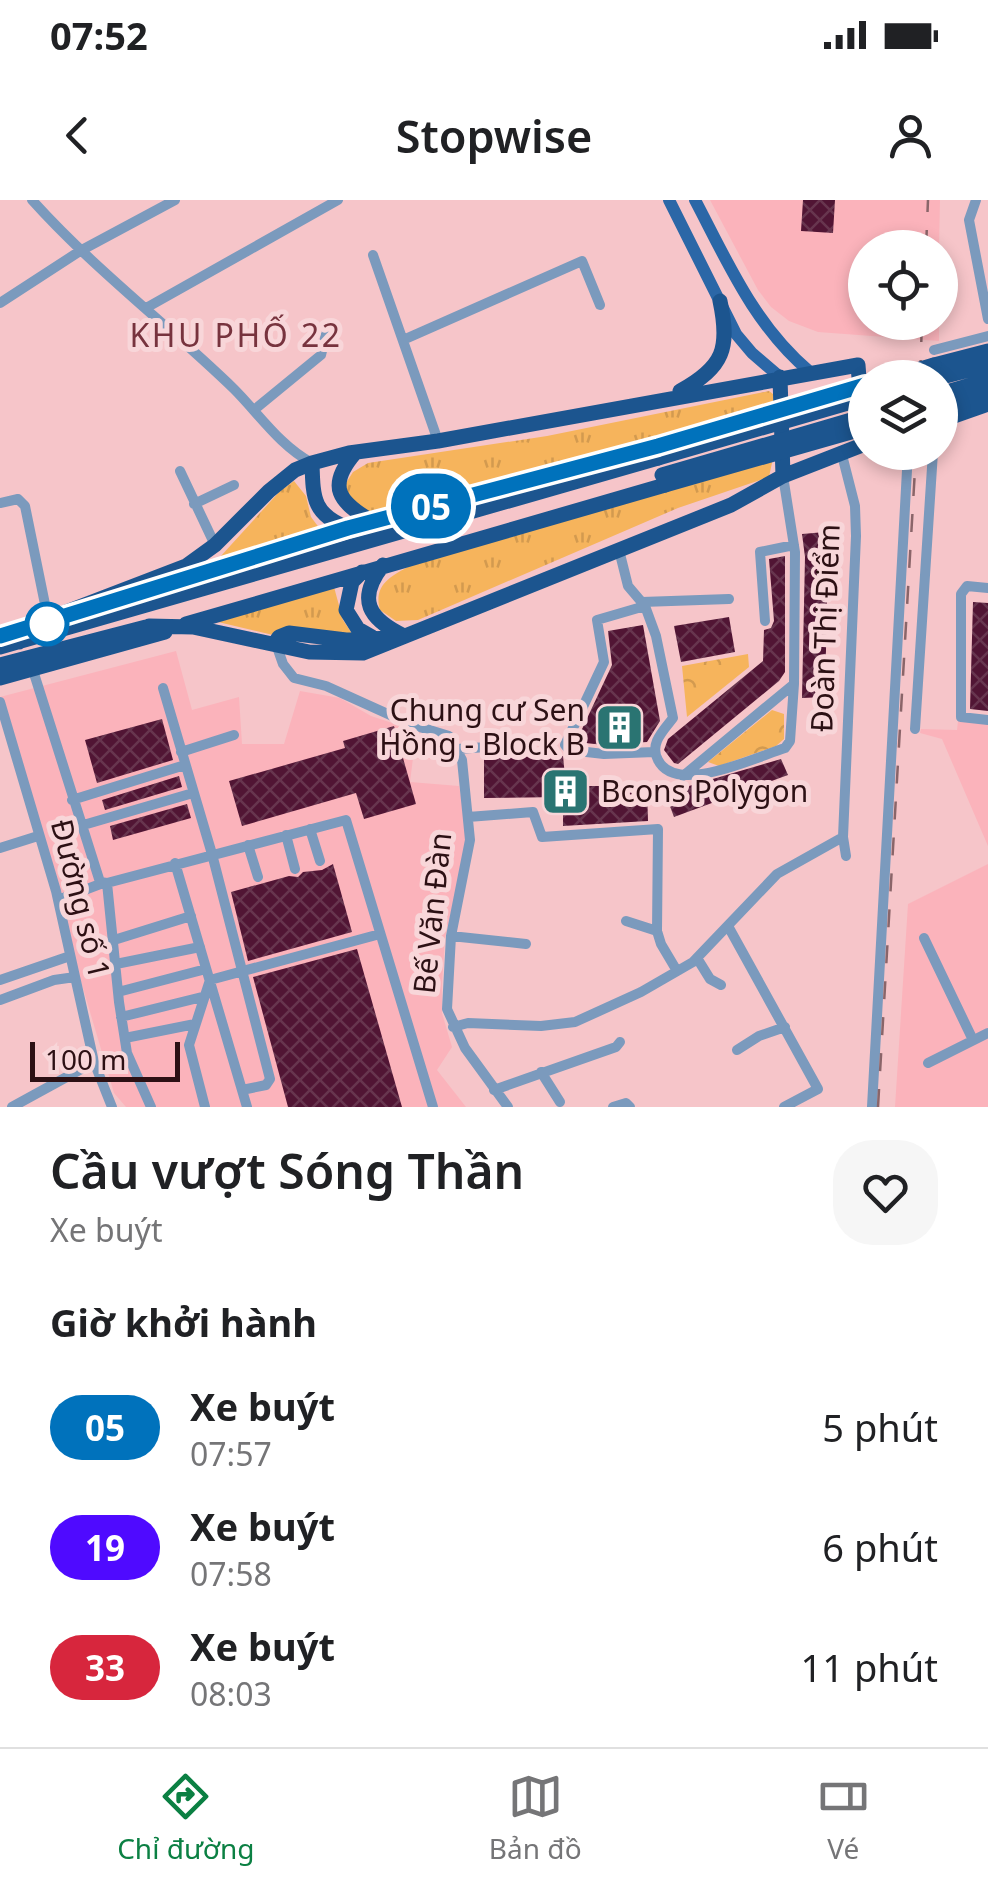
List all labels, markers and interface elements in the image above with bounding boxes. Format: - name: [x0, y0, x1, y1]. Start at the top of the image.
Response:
- text: 07:52: [50, 9, 148, 61]
- text: Stopwise: [396, 105, 592, 166]
- icon: back: [50, 108, 105, 163]
- icon: person: [883, 108, 938, 163]
- map controls: [848, 230, 958, 470]
- button: locate: [848, 230, 958, 340]
- district label: KHU PHỐ 22: [129, 313, 343, 356]
- button: layers: [848, 360, 958, 470]
- line badge: 05: [386, 474, 476, 538]
- text: 05: [411, 483, 451, 530]
- street label: Đoàn Thị Điểm: [800, 523, 849, 733]
- unlabelled marker: [26, 603, 68, 645]
- place label: Chung cư Sen Hồng - Block B: [379, 689, 585, 764]
- building icon: Chung cư Sen Hồng - Block B: [594, 702, 646, 754]
- building icon: Bcons Polygon: [540, 766, 592, 818]
- place label: Bcons Polygon: [601, 770, 808, 811]
- street label: Đường số 1: [42, 815, 121, 983]
- street label: Bế Văn Đàn: [403, 830, 460, 996]
- scale bar: [30, 1037, 180, 1081]
- text: 100 m: [45, 1040, 127, 1078]
- text: Cầu vượt Sóng Thần: [50, 1138, 524, 1203]
- button: heart: [833, 1140, 938, 1245]
- text: Xe buýt: [50, 1208, 162, 1251]
- text: Giờ khởi hành: [50, 1296, 317, 1348]
- text: Xe buýt: [190, 1380, 335, 1432]
- text: 5 phút: [822, 1401, 938, 1453]
- text: 05: [85, 1404, 125, 1451]
- text: 07:57: [190, 1432, 272, 1475]
- text: Xe buýt: [190, 1500, 335, 1552]
- text: 6 phút: [822, 1521, 938, 1573]
- text: 19: [85, 1524, 125, 1571]
- text: 07:58: [190, 1552, 272, 1595]
- text: Xe buýt: [190, 1620, 335, 1672]
- text: 11 phút: [801, 1641, 938, 1693]
- text: 33: [85, 1644, 125, 1691]
- text: 08:03: [190, 1672, 272, 1715]
- tab: Chỉ đường: [117, 1769, 255, 1867]
- tab: Bản đồ: [489, 1769, 582, 1867]
- tab: Vé: [816, 1769, 871, 1867]

